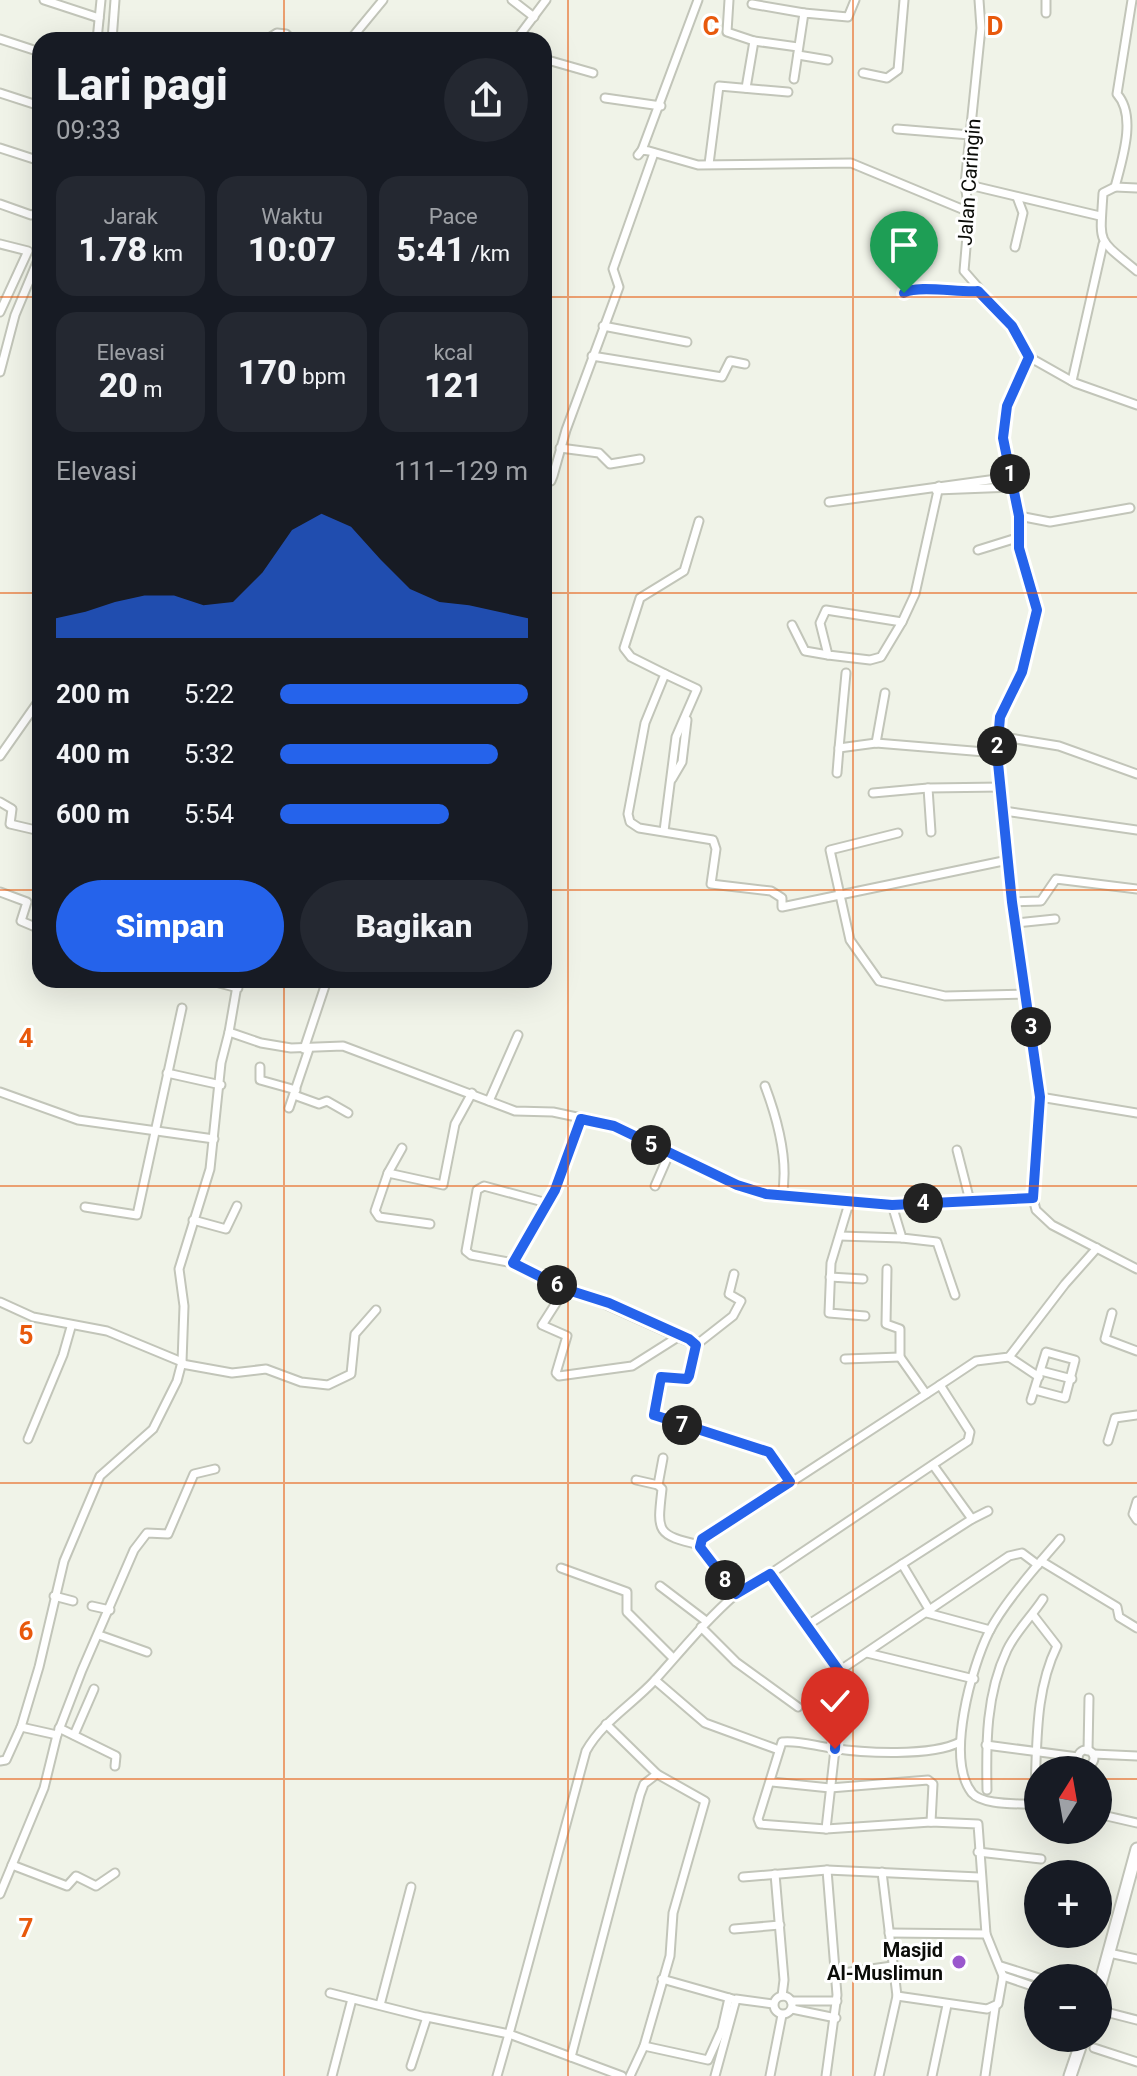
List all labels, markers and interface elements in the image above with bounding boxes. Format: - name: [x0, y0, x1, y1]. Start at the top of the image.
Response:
- text: C: [702, 11, 720, 41]
- text: D: [987, 11, 1003, 41]
- button: share: [444, 58, 528, 142]
- text: Lari pagi: [56, 59, 228, 111]
- text: 09:33: [56, 115, 121, 145]
- street label: Jalan Caringin: [953, 118, 985, 246]
- text: Jarak: [104, 204, 158, 229]
- text: Waktu: [261, 204, 323, 229]
- text: Pace: [429, 204, 478, 229]
- pin: [870, 211, 938, 293]
- icon: arrive: [882, 223, 926, 267]
- text: 1.78: [78, 229, 147, 269]
- text: 10:07: [248, 229, 336, 269]
- text: 5:41: [396, 229, 465, 269]
- text: km: [147, 241, 183, 266]
- text: /km: [465, 241, 510, 266]
- text: Elevasi: [96, 340, 165, 365]
- text: kcal: [433, 340, 473, 365]
- text: 170: [238, 352, 297, 392]
- text: bpm: [297, 364, 346, 389]
- text: 20: [99, 365, 138, 405]
- text: 121: [424, 365, 483, 405]
- text: m: [138, 377, 163, 402]
- pin: 1: [990, 454, 1030, 494]
- text: Elevasi: [56, 456, 137, 486]
- text: 111–129 m: [394, 456, 528, 486]
- text: 1: [1004, 461, 1016, 486]
- text: 200 m: [56, 679, 130, 709]
- text: 5:22: [184, 679, 234, 709]
- pin: 2: [977, 726, 1017, 766]
- text: 2: [991, 733, 1003, 758]
- text: 400 m: [56, 739, 130, 769]
- text: 5:32: [184, 739, 234, 769]
- text: 600 m: [56, 799, 130, 829]
- text: 5:54: [184, 799, 234, 829]
- button: Simpan: [56, 880, 284, 972]
- button: Bagikan: [300, 880, 528, 972]
- pin: 3: [1011, 1007, 1051, 1047]
- text: 3: [1025, 1014, 1037, 1039]
- text: 4: [19, 1023, 34, 1053]
- pin: 5: [631, 1125, 671, 1165]
- text: 5: [645, 1132, 657, 1157]
- pin: 4: [903, 1183, 943, 1223]
- text: 4: [917, 1190, 929, 1215]
- pin: 6: [537, 1265, 577, 1305]
- text: 6: [551, 1272, 563, 1297]
- text: 5: [19, 1320, 33, 1350]
- pin: 7: [662, 1405, 702, 1445]
- text: 7: [676, 1412, 688, 1437]
- pin: 8: [705, 1560, 745, 1600]
- text: 8: [719, 1567, 731, 1592]
- text: 6: [19, 1616, 34, 1646]
- pin: [801, 1667, 869, 1749]
- icon: check: [813, 1679, 857, 1723]
- north arrow: [1024, 1756, 1112, 1844]
- map controls: [1024, 1756, 1112, 2052]
- button: +: [1024, 1860, 1112, 1948]
- text: 7: [19, 1913, 33, 1943]
- place label: Masjid Al-Muslimun: [827, 1938, 943, 1985]
- marker: Masjid Al-Muslimun: [950, 1953, 968, 1971]
- button: −: [1024, 1964, 1112, 2052]

